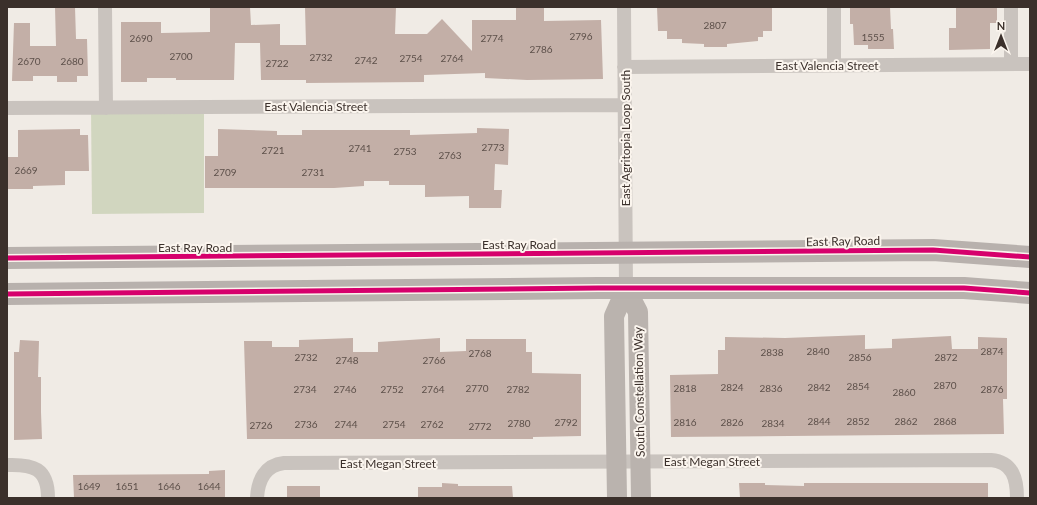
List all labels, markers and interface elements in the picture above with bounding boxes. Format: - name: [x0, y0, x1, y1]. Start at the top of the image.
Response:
- north arrow: [981, 16, 1021, 56]
- house number: 2807: [703, 19, 727, 31]
- text: N: [997, 19, 1005, 32]
- house number: 2796: [569, 30, 593, 42]
- house number: 1555: [861, 31, 885, 43]
- house number: 2690: [129, 32, 153, 44]
- house number: 2774: [480, 32, 504, 44]
- house number: 2786: [529, 43, 553, 55]
- house number: 2700: [169, 50, 193, 62]
- house number: 2732: [309, 51, 333, 63]
- house number: 2754: [399, 52, 423, 64]
- house number: 2764: [440, 52, 464, 64]
- house number: 2742: [354, 54, 378, 66]
- house number: 2670: [17, 55, 41, 67]
- house number: 2680: [60, 55, 84, 67]
- house number: 2722: [265, 57, 289, 69]
- street label: East Valencia Street: [775, 58, 879, 73]
- street label: East Agritopia Loop South: [618, 70, 633, 206]
- street label: East Valencia Street: [264, 99, 368, 114]
- house number: 2773: [481, 141, 505, 153]
- house number: 2741: [348, 142, 372, 154]
- house number: 2721: [261, 144, 285, 156]
- house number: 2753: [393, 145, 417, 157]
- house number: 2763: [438, 149, 462, 161]
- house number: 2669: [14, 164, 38, 176]
- house number: 2709: [213, 166, 237, 178]
- house number: 2731: [301, 166, 325, 178]
- street label: East Ray Road: [806, 233, 880, 249]
- street label: East Ray Road: [482, 237, 556, 252]
- street label: East Ray Road: [158, 240, 232, 255]
- street label: South Constellation Way: [630, 326, 648, 457]
- house number: 2840: [806, 345, 830, 357]
- house number: 2874: [980, 345, 1004, 357]
- house number: 2838: [760, 346, 784, 358]
- house number: 2768: [468, 347, 492, 359]
- house number: 2732: [294, 351, 318, 363]
- house number: 2856: [848, 351, 872, 363]
- house number: 2872: [934, 351, 958, 363]
- house number: 2748: [335, 354, 359, 366]
- house number: 2766: [422, 354, 446, 366]
- house number: 2870: [933, 379, 957, 391]
- house number: 2854: [846, 380, 870, 392]
- house number: 2824: [720, 381, 744, 393]
- house number: 2842: [807, 381, 831, 393]
- house number: 2770: [465, 382, 489, 394]
- house number: 2818: [673, 382, 697, 394]
- house number: 2836: [759, 382, 783, 394]
- house number: 2734: [293, 383, 317, 395]
- house number: 2746: [333, 383, 357, 395]
- house number: 2752: [380, 383, 404, 395]
- house number: 2764: [421, 383, 445, 395]
- house number: 2782: [506, 383, 530, 395]
- house number: 2876: [980, 383, 1004, 395]
- house number: 2860: [892, 386, 916, 398]
- house number: 2844: [807, 415, 831, 427]
- house number: 2852: [846, 415, 870, 427]
- house number: 2862: [894, 415, 918, 427]
- house number: 2868: [933, 415, 957, 427]
- house number: 2792: [554, 416, 578, 428]
- house number: 2816: [673, 416, 697, 428]
- house number: 2826: [720, 416, 744, 428]
- house number: 2780: [507, 417, 531, 429]
- house number: 2834: [761, 417, 785, 429]
- house number: 2736: [294, 418, 318, 430]
- house number: 2744: [334, 418, 358, 430]
- house number: 2754: [382, 418, 406, 430]
- house number: 2762: [420, 418, 444, 430]
- house number: 2726: [249, 419, 273, 431]
- house number: 2772: [468, 420, 492, 432]
- street label: East Megan Street: [664, 454, 761, 469]
- street label: East Megan Street: [340, 456, 437, 471]
- house number: 1649: [77, 480, 101, 492]
- house number: 1651: [115, 480, 139, 492]
- house number: 1646: [157, 480, 181, 492]
- house number: 1644: [197, 480, 221, 492]

